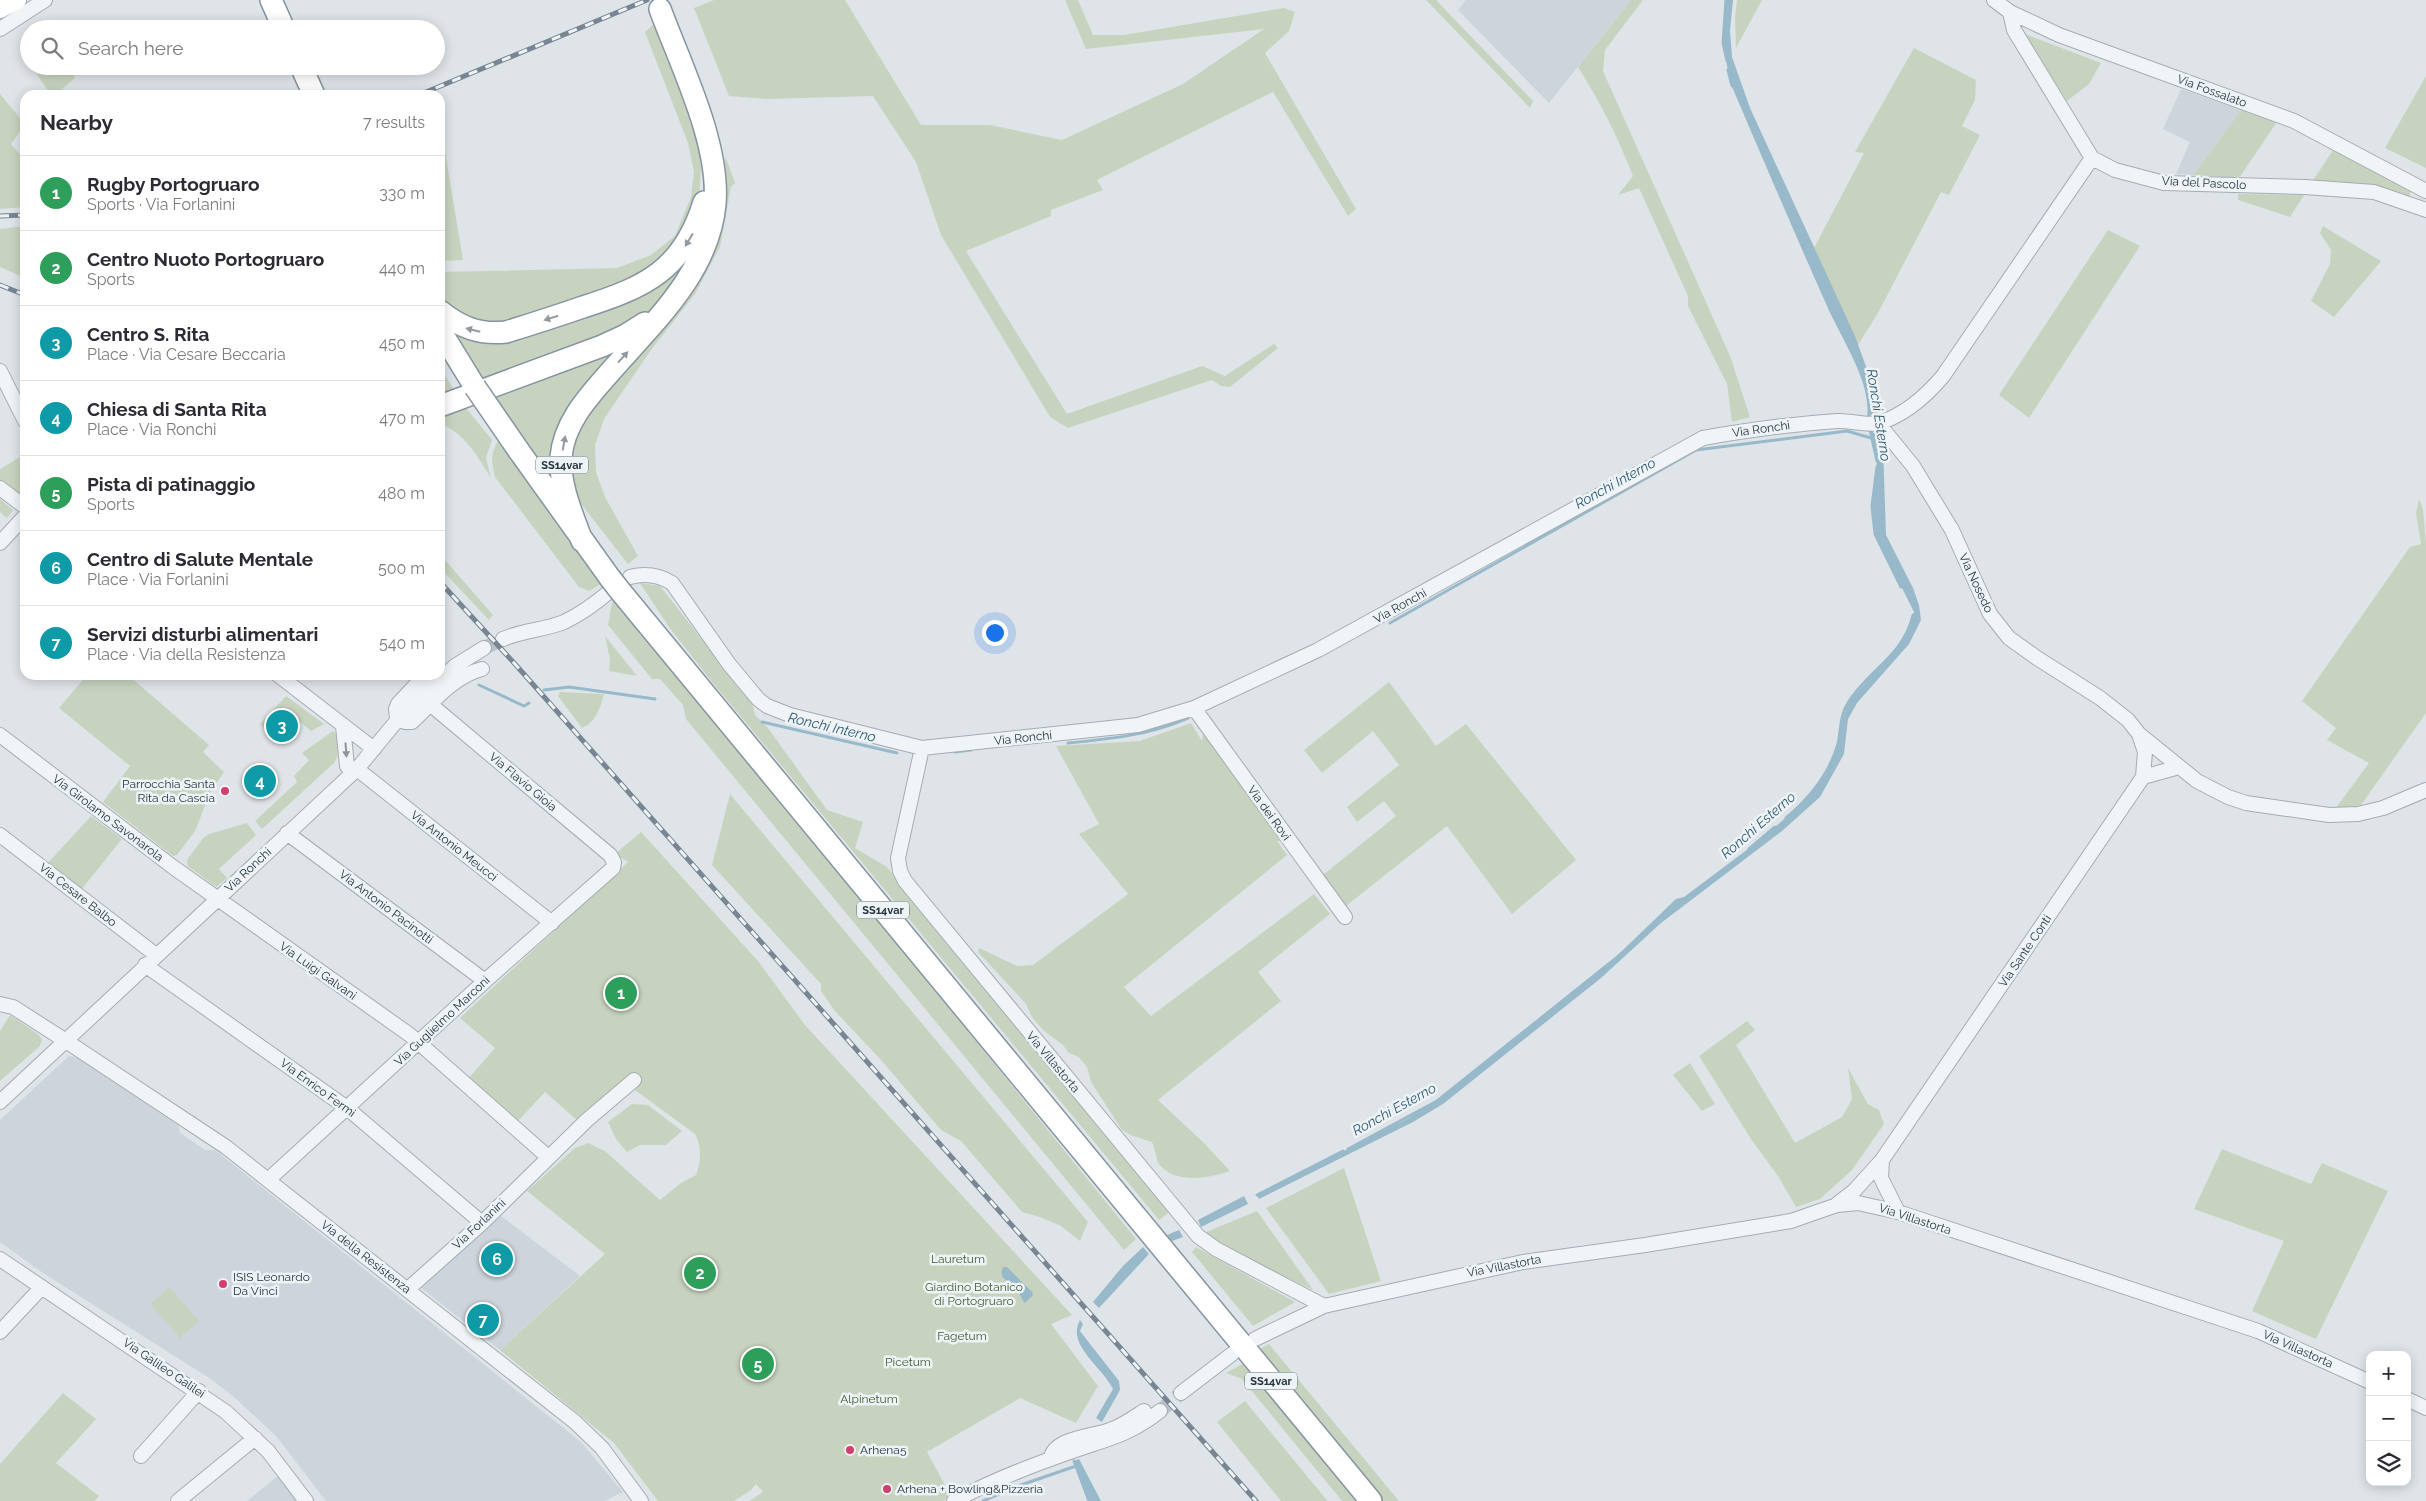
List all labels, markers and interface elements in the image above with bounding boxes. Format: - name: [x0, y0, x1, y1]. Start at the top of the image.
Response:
- search box: [20, 20, 445, 75]
- icon: search: [38, 34, 66, 62]
- text: Search here: [78, 37, 184, 59]
- street label: Via Fossalato: [2175, 72, 2249, 110]
- text: Nearby: [40, 110, 113, 135]
- text: 7 results: [363, 113, 425, 132]
- text: Rugby Portogruaro: [87, 173, 259, 195]
- street label: Via del Pascolo: [2161, 174, 2247, 192]
- text: 1: [52, 184, 60, 203]
- text: 330 m: [379, 184, 425, 203]
- text: Sports · Via Forlanini: [87, 195, 235, 214]
- one-way arrow: [684, 233, 693, 246]
- text: Centro Nuoto Portogruaro: [87, 248, 324, 270]
- text: 2: [51, 259, 61, 278]
- text: 440 m: [379, 259, 425, 278]
- text: Sports: [87, 270, 135, 289]
- one-way arrow: [543, 314, 558, 322]
- text: Centro S. Rita: [87, 323, 209, 345]
- one-way arrow: [466, 326, 481, 334]
- text: 3: [52, 334, 60, 353]
- text: 450 m: [379, 334, 425, 353]
- text: Place · Via Cesare Beccaria: [87, 345, 286, 364]
- one-way arrow: [617, 352, 629, 364]
- water label: Ronchi Esterno: [1864, 368, 1894, 462]
- text: Chiesa di Santa Rita: [87, 398, 267, 420]
- text: 4: [51, 409, 61, 428]
- text: 470 m: [379, 409, 425, 428]
- street label: Via Ronchi: [1731, 418, 1791, 440]
- text: Place · Via Ronchi: [87, 420, 217, 439]
- one-way arrow: [560, 435, 568, 451]
- water label: Ronchi Interno: [1572, 454, 1658, 512]
- road number: SS14var: [536, 456, 588, 474]
- text: Pista di patinaggio: [87, 473, 255, 495]
- text: 5: [52, 484, 60, 503]
- text: 480 m: [378, 484, 425, 503]
- text: Sports: [87, 495, 135, 514]
- text: Centro di Salute Mentale: [87, 548, 313, 570]
- street label: Via Nosedo: [1956, 551, 1996, 615]
- text: 6: [51, 559, 61, 578]
- text: 500 m: [378, 559, 425, 578]
- text: Place · Via Forlanini: [87, 570, 229, 589]
- street label: Via Ronchi: [1371, 586, 1429, 626]
- your location: [982, 620, 1008, 646]
- text: Servizi disturbi alimentari: [87, 623, 318, 645]
- text: 7: [52, 634, 60, 653]
- text: 540 m: [379, 634, 425, 653]
- text: Place · Via della Resistenza: [87, 645, 286, 664]
- pin: 3: [266, 707, 298, 745]
- water label: Ronchi Interno: [786, 709, 878, 745]
- street label: Via Ronchi: [993, 728, 1053, 748]
- one-way arrow: [342, 742, 350, 758]
- street label: Via Flavio Gioia: [486, 750, 560, 814]
- pin: 4: [244, 762, 276, 800]
- street label: Via Girolamo Savonarola: [50, 772, 166, 864]
- place label: Parrocchia Santa Rita da Cascia: [122, 777, 215, 805]
- street label: Via dei Rovi: [1244, 783, 1294, 843]
- marker: Parrocchia Santa Rita da Cascia: [219, 785, 231, 797]
- water label: Ronchi Esterno: [1718, 788, 1798, 862]
- street label: Via Antonio Meucci: [408, 808, 500, 884]
- street label: Via Ronchi: [222, 845, 274, 895]
- street label: Via Cesare Balbo: [36, 860, 120, 930]
- street label: Via Antonio Pacinotti: [336, 867, 436, 947]
- road number: SS14var: [857, 902, 909, 918]
- street label: Via Sante Conti: [1996, 912, 2054, 990]
- street label: Via Luigi Galvani: [277, 939, 359, 1003]
- street label: Via Guglielmo Marconi: [391, 973, 493, 1069]
- pin: 1: [605, 974, 637, 1012]
- street label: Via Villastorta: [1023, 1029, 1083, 1095]
- street label: Via Enrico Fermi: [278, 1056, 358, 1120]
- water label: Ronchi Esterno: [1349, 1079, 1439, 1139]
- street label: Via Forlanini: [450, 1196, 508, 1252]
- street label: Via Villastorta: [1877, 1201, 1953, 1237]
- street label: Via della Resistenza: [318, 1218, 414, 1296]
- pin: 6: [481, 1240, 513, 1278]
- park label: Lauretum: [931, 1252, 985, 1266]
- street label: Via Villastorta: [1466, 1252, 1542, 1280]
- pin: 2: [684, 1254, 716, 1292]
- place label: ISIS Leonardo Da Vinci: [233, 1270, 310, 1298]
- marker: ISIS Leonardo Da Vinci: [217, 1278, 229, 1290]
- park label: Giardino Botanico di Portogruaro: [925, 1280, 1023, 1308]
- pin: 7: [467, 1301, 499, 1339]
- street label: Via Villastorta: [2261, 1327, 2335, 1371]
- park label: Fagetum: [937, 1329, 987, 1343]
- street label: Via Galileo Galilei: [120, 1335, 208, 1401]
- pin: 5: [742, 1345, 774, 1383]
- map controls: [2366, 1351, 2411, 1486]
- button: +: [2366, 1351, 2411, 1396]
- park label: Picetum: [885, 1355, 931, 1369]
- road number: SS14var: [1245, 1372, 1297, 1390]
- park label: Alpinetum: [840, 1392, 898, 1406]
- button: −: [2366, 1396, 2411, 1441]
- button: layers: [2366, 1441, 2411, 1486]
- place label: Arhena5: [860, 1443, 907, 1457]
- marker: Arhena5: [844, 1444, 856, 1456]
- place label: Arhena + Bowling&Pizzeria: [897, 1482, 1043, 1496]
- marker: Arhena + Bowling&Pizzeria: [881, 1483, 893, 1495]

